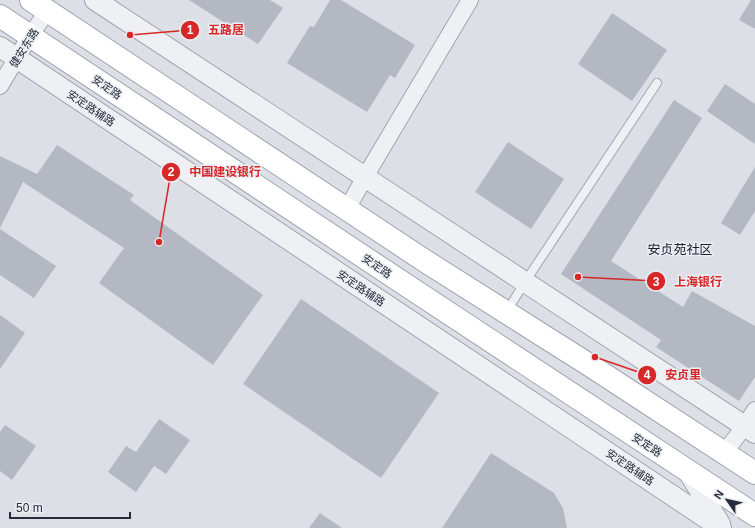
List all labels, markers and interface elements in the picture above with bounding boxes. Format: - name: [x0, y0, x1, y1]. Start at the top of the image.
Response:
- callout: 五路居: [180, 18, 252, 42]
- text: 1: [187, 23, 194, 37]
- text: 五路居: [208, 23, 244, 37]
- street label: 健安东路: [7, 26, 41, 70]
- street label: 安定路: [90, 73, 124, 101]
- street label: 安定路辅路: [65, 88, 117, 128]
- callout: 中国建设银行: [161, 160, 269, 184]
- text: 2: [168, 165, 175, 179]
- text: 中国建设银行: [189, 165, 261, 179]
- district label: 安贞苑社区: [647, 242, 713, 257]
- street label: 安定路: [360, 252, 394, 280]
- street label: 安定路辅路: [335, 268, 387, 308]
- callout: 上海银行: [646, 269, 730, 293]
- text: 3: [653, 275, 660, 289]
- text: 上海银行: [674, 275, 722, 289]
- callout: 安贞里: [637, 363, 709, 387]
- text: 4: [644, 368, 651, 382]
- text: 安贞里: [665, 368, 701, 382]
- street label: 安定路: [630, 431, 664, 459]
- street label: 安定路辅路: [604, 447, 656, 487]
- north arrow: [707, 480, 747, 520]
- text: N: [712, 488, 726, 501]
- scale bar: [10, 494, 130, 520]
- text: 50 m: [16, 501, 43, 515]

